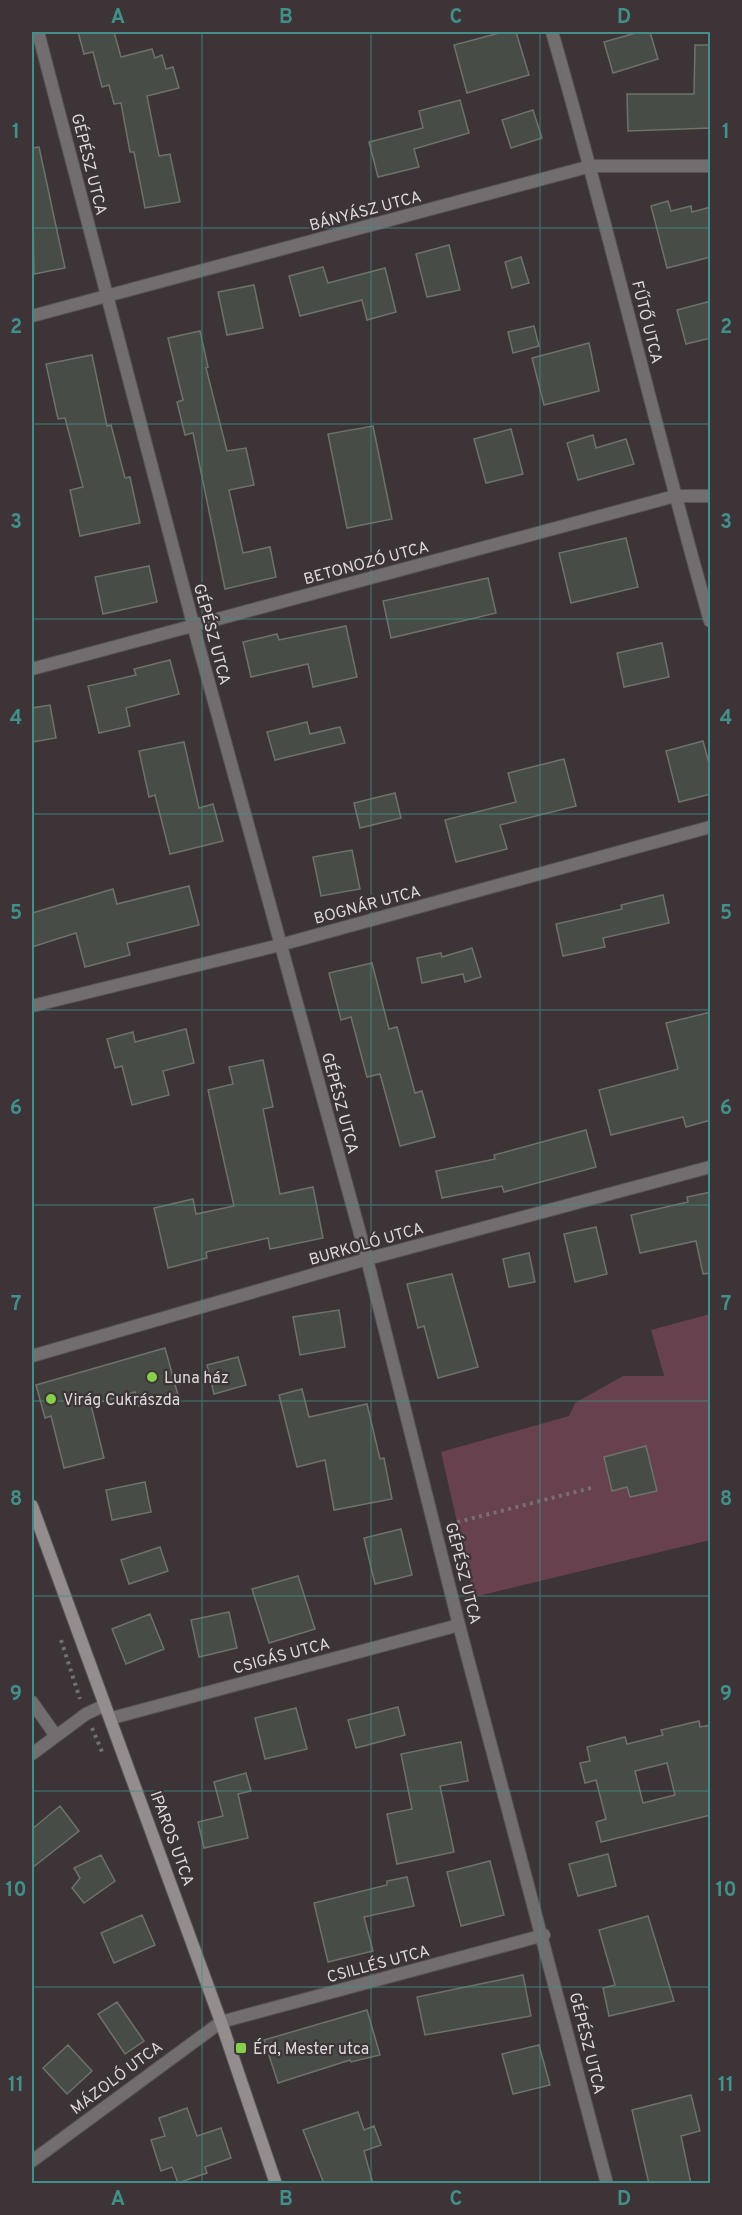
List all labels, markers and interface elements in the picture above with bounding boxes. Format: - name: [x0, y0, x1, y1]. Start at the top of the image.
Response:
- text: A: [111, 5, 125, 31]
- text: B: [279, 5, 293, 31]
- text: C: [450, 5, 462, 31]
- text: D: [617, 5, 631, 31]
- street label: GÉPÉSZ UTCA: [66, 111, 112, 218]
- text: 1: [12, 120, 20, 146]
- text: 1: [722, 120, 730, 146]
- street label: BÁNYÁSZ UTCA: [307, 185, 424, 236]
- street label: FŰTŐ UTCA: [626, 278, 668, 366]
- text: 2: [10, 315, 22, 341]
- text: 2: [720, 315, 732, 341]
- text: 3: [10, 510, 22, 536]
- text: 3: [720, 510, 732, 536]
- street label: BETONOZÓ UTCA: [301, 536, 431, 590]
- street label: GÉPÉSZ UTCA: [188, 581, 236, 688]
- text: 4: [10, 706, 22, 732]
- text: 4: [720, 706, 732, 732]
- street label: BOGNÁR UTCA: [311, 880, 423, 930]
- text: 5: [10, 901, 22, 927]
- text: 5: [720, 901, 732, 927]
- street label: GÉPÉSZ UTCA: [316, 1050, 364, 1157]
- text: 6: [10, 1096, 22, 1122]
- text: 6: [720, 1096, 732, 1122]
- street label: BURKOLÓ UTCA: [306, 1217, 426, 1271]
- text: 7: [11, 1292, 21, 1318]
- text: 7: [721, 1292, 731, 1318]
- place label: Luna ház: [164, 1369, 229, 1389]
- marker: Luna ház: [145, 1370, 159, 1384]
- place label: Virág Cukrászda: [63, 1391, 180, 1411]
- marker: Virág Cukrászda: [44, 1392, 58, 1406]
- text: 8: [10, 1487, 22, 1513]
- text: 8: [720, 1487, 732, 1513]
- street label: GÉPÉSZ UTCA: [440, 1520, 486, 1627]
- street label: CSIGÁS UTCA: [230, 1632, 332, 1679]
- text: 9: [10, 1682, 22, 1708]
- text: 9: [720, 1682, 732, 1708]
- street label: IPAROS UTCA: [145, 1788, 198, 1889]
- text: 10: [5, 1878, 27, 1904]
- text: 10: [715, 1878, 737, 1904]
- street label: CSILLÉS UTCA: [324, 1940, 432, 1988]
- street label: GÉPÉSZ UTCA: [564, 1990, 610, 2097]
- street label: MÁZOLÓ UTCA: [66, 2036, 167, 2120]
- place label: Érd, Mester utca: [253, 2038, 369, 2060]
- marker: Érd, Mester utca: [234, 2041, 248, 2055]
- text: 11: [8, 2073, 24, 2099]
- text: 11: [718, 2073, 734, 2099]
- text: A: [111, 2187, 125, 2213]
- text: B: [279, 2187, 293, 2213]
- text: C: [450, 2187, 462, 2213]
- text: D: [617, 2187, 631, 2213]

